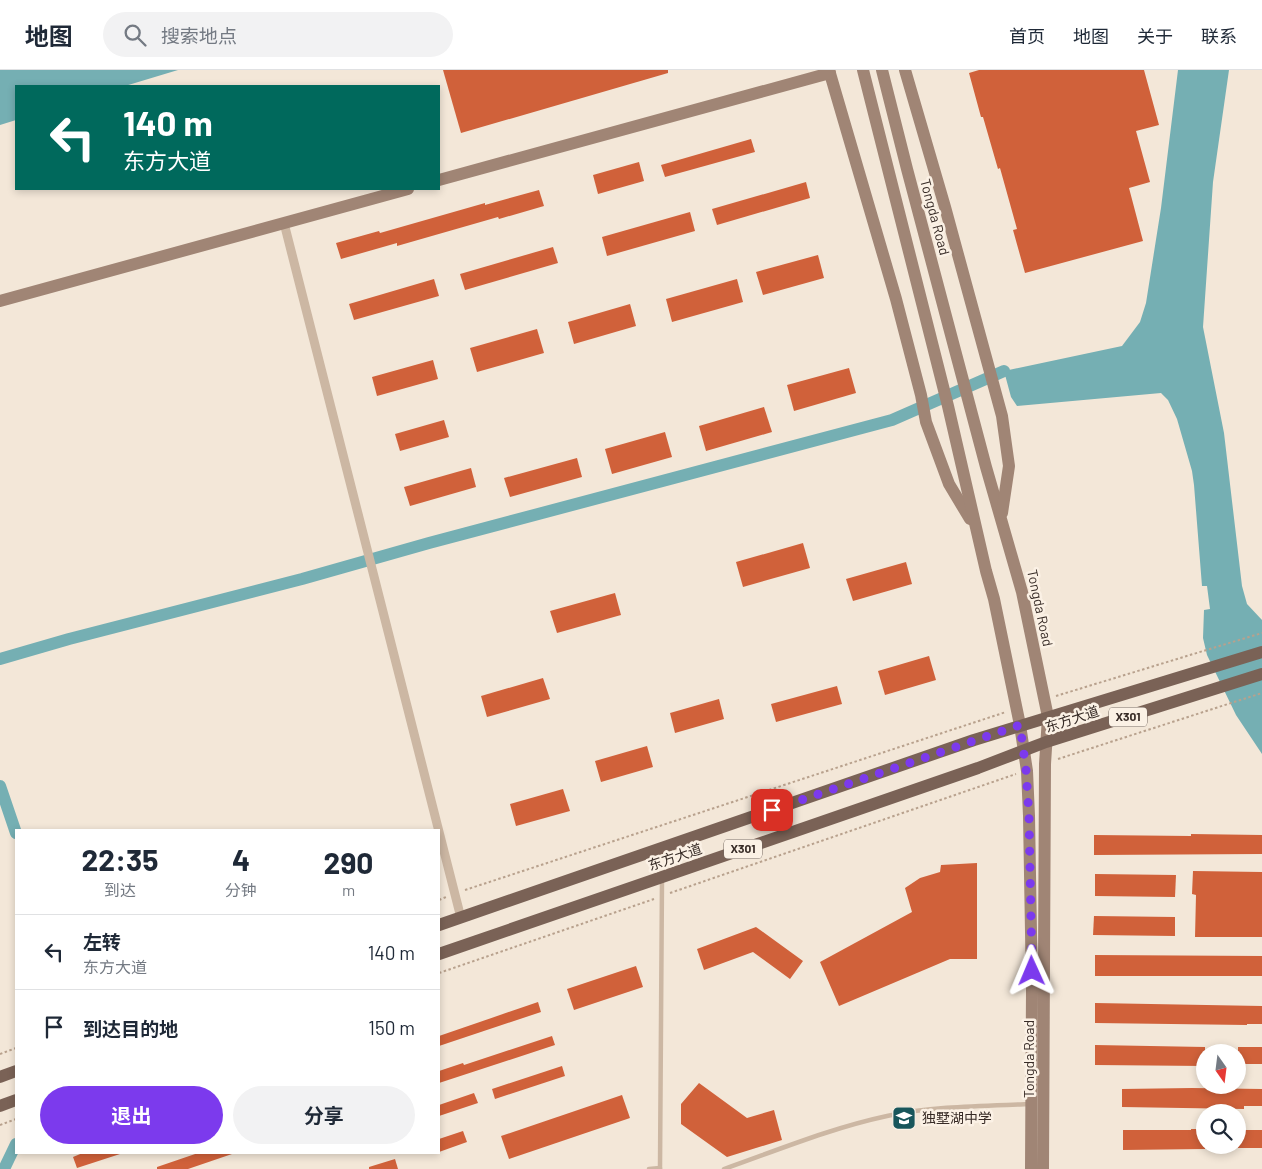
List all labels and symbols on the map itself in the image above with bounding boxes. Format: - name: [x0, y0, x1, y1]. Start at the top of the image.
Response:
- street label: Tongda Road: [917, 177, 954, 257]
- street label: Tongda Road: [1024, 568, 1057, 648]
- street label: 东方大道: [1043, 702, 1101, 735]
- road number: X301: [1109, 708, 1147, 726]
- pin: [751, 789, 793, 831]
- street label: 东方大道: [646, 839, 704, 874]
- road number: X301: [724, 840, 762, 859]
- position arrow: [1005, 944, 1057, 996]
- street label: Tongda Road: [1020, 1020, 1037, 1098]
- north arrow: [1196, 1044, 1246, 1094]
- school or university icon: 独墅湖中学: [891, 1105, 917, 1131]
- place label: 独墅湖中学: [922, 1109, 992, 1126]

